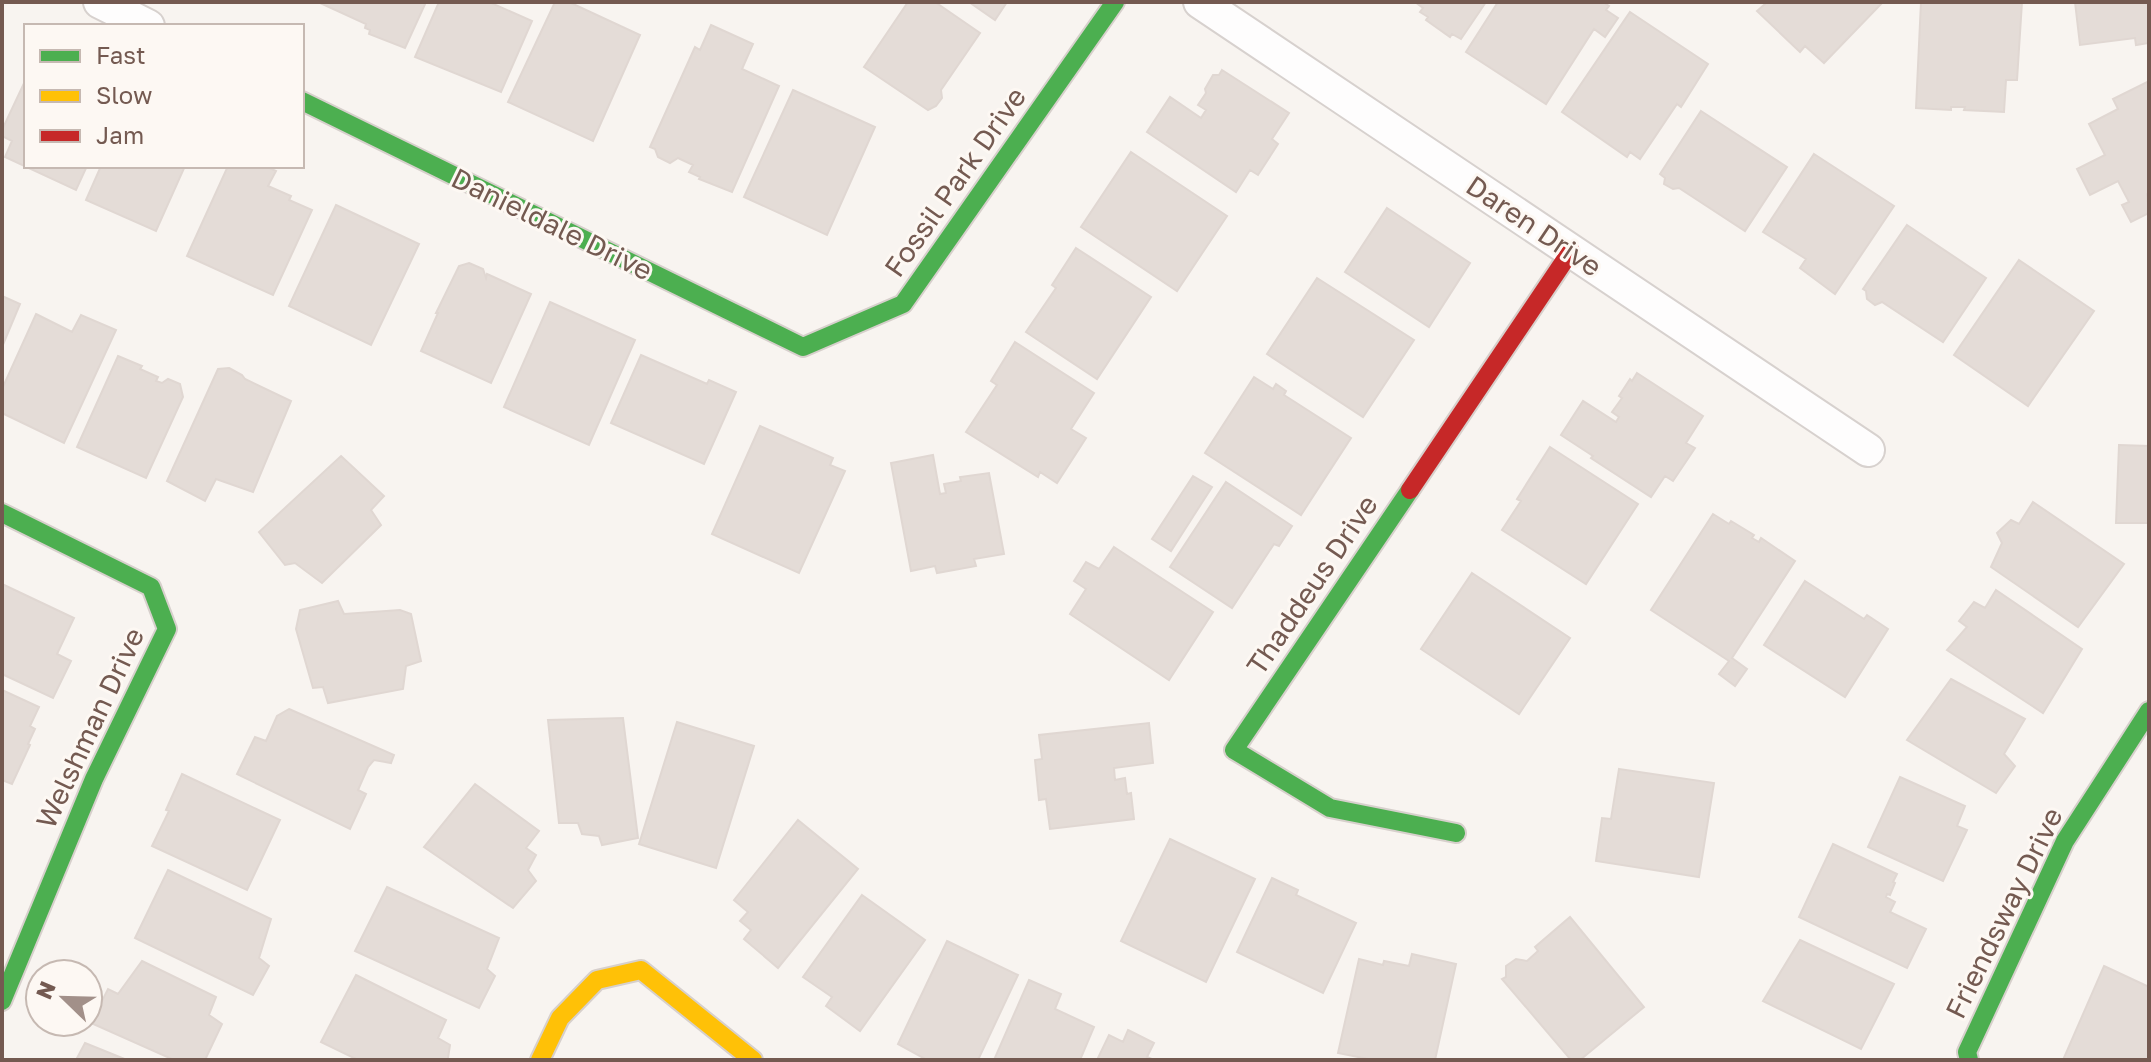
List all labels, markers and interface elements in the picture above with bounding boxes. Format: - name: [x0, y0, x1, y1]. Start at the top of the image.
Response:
- legend: [24, 24, 304, 168]
- text: Fast: [96, 40, 146, 69]
- text: Slow: [96, 80, 152, 109]
- street label: Fossil Park Drive: [877, 81, 1032, 283]
- text: Jam: [96, 120, 144, 149]
- street label: Danieldale Drive: [446, 161, 658, 286]
- street label: Daren Drive: [1460, 168, 1608, 283]
- street label: Thaddeus Drive: [1239, 489, 1384, 681]
- street label: Welshman Drive: [29, 622, 150, 833]
- street label: Friendsway Drive: [1938, 802, 2069, 1023]
- north arrow: [24, 958, 104, 1038]
- text: N: [29, 977, 61, 1003]

